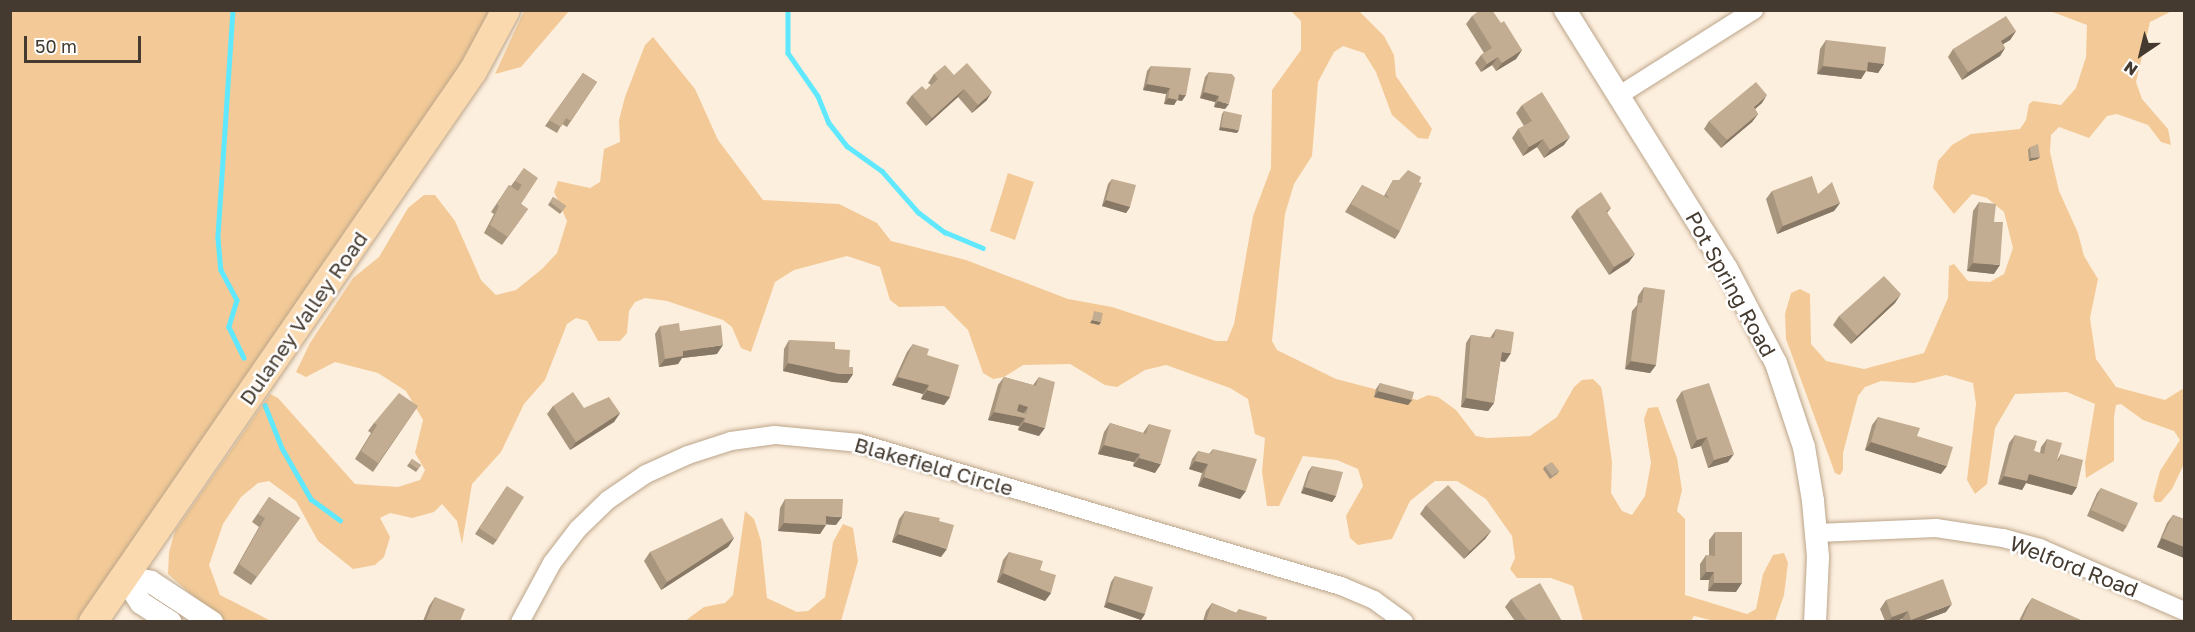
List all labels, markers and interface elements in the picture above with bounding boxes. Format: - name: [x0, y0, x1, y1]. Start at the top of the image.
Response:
- scale bar: [27, 24, 144, 62]
- north arrow: [2111, 24, 2171, 84]
- text: 50 m: [35, 35, 77, 57]
- text: N: [2120, 57, 2141, 80]
- street label: Pot Spring Road: [1681, 207, 1781, 361]
- street label: Dulaney Valley Road: [234, 226, 372, 410]
- street label: Blakefield Circle: [852, 431, 1016, 501]
- street label: Welford Road: [2006, 530, 2142, 602]

